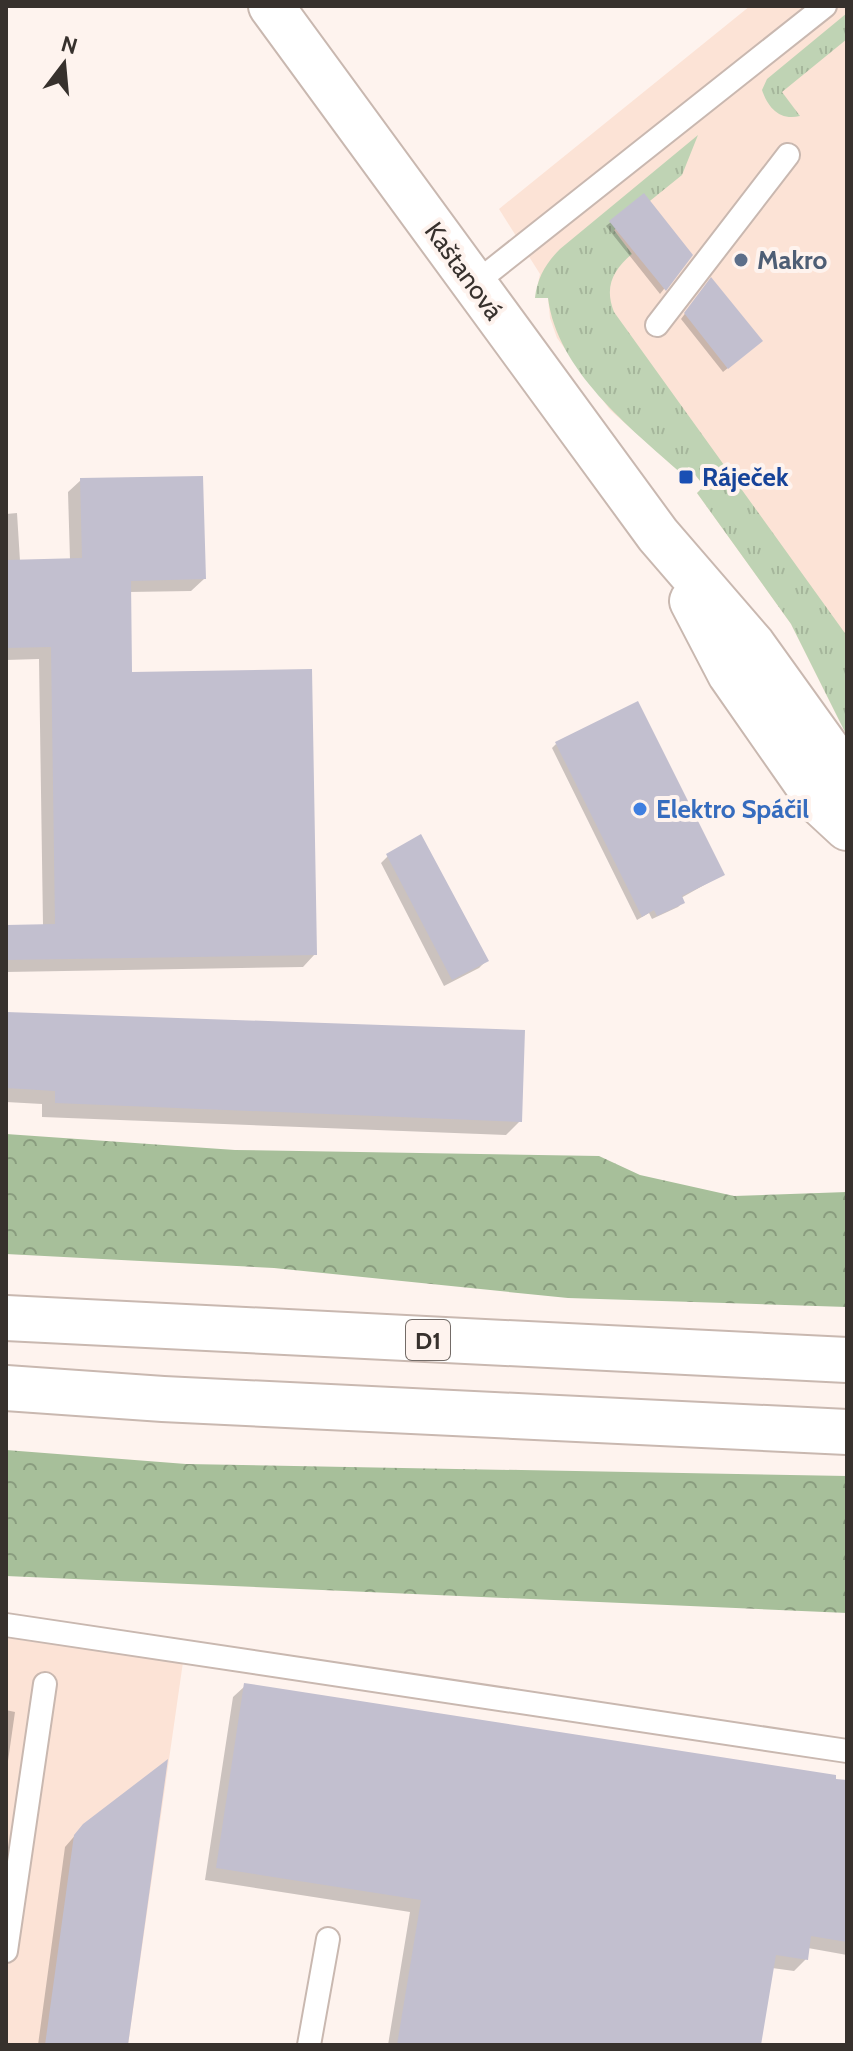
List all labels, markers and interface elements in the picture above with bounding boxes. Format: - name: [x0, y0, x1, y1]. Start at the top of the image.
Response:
- north arrow: [24, 24, 104, 104]
- text: N: [58, 30, 81, 60]
- street label: Kaštanová: [418, 216, 510, 327]
- place label: Makro: [757, 244, 827, 276]
- marker: Makro: [732, 251, 750, 269]
- place label: Ráječek: [702, 461, 789, 493]
- marker: Ráječek: [677, 468, 695, 486]
- place label: Elektro Spáčil: [656, 793, 809, 825]
- marker: Elektro Spáčil: [631, 800, 649, 818]
- road number: D1: [406, 1320, 450, 1360]

